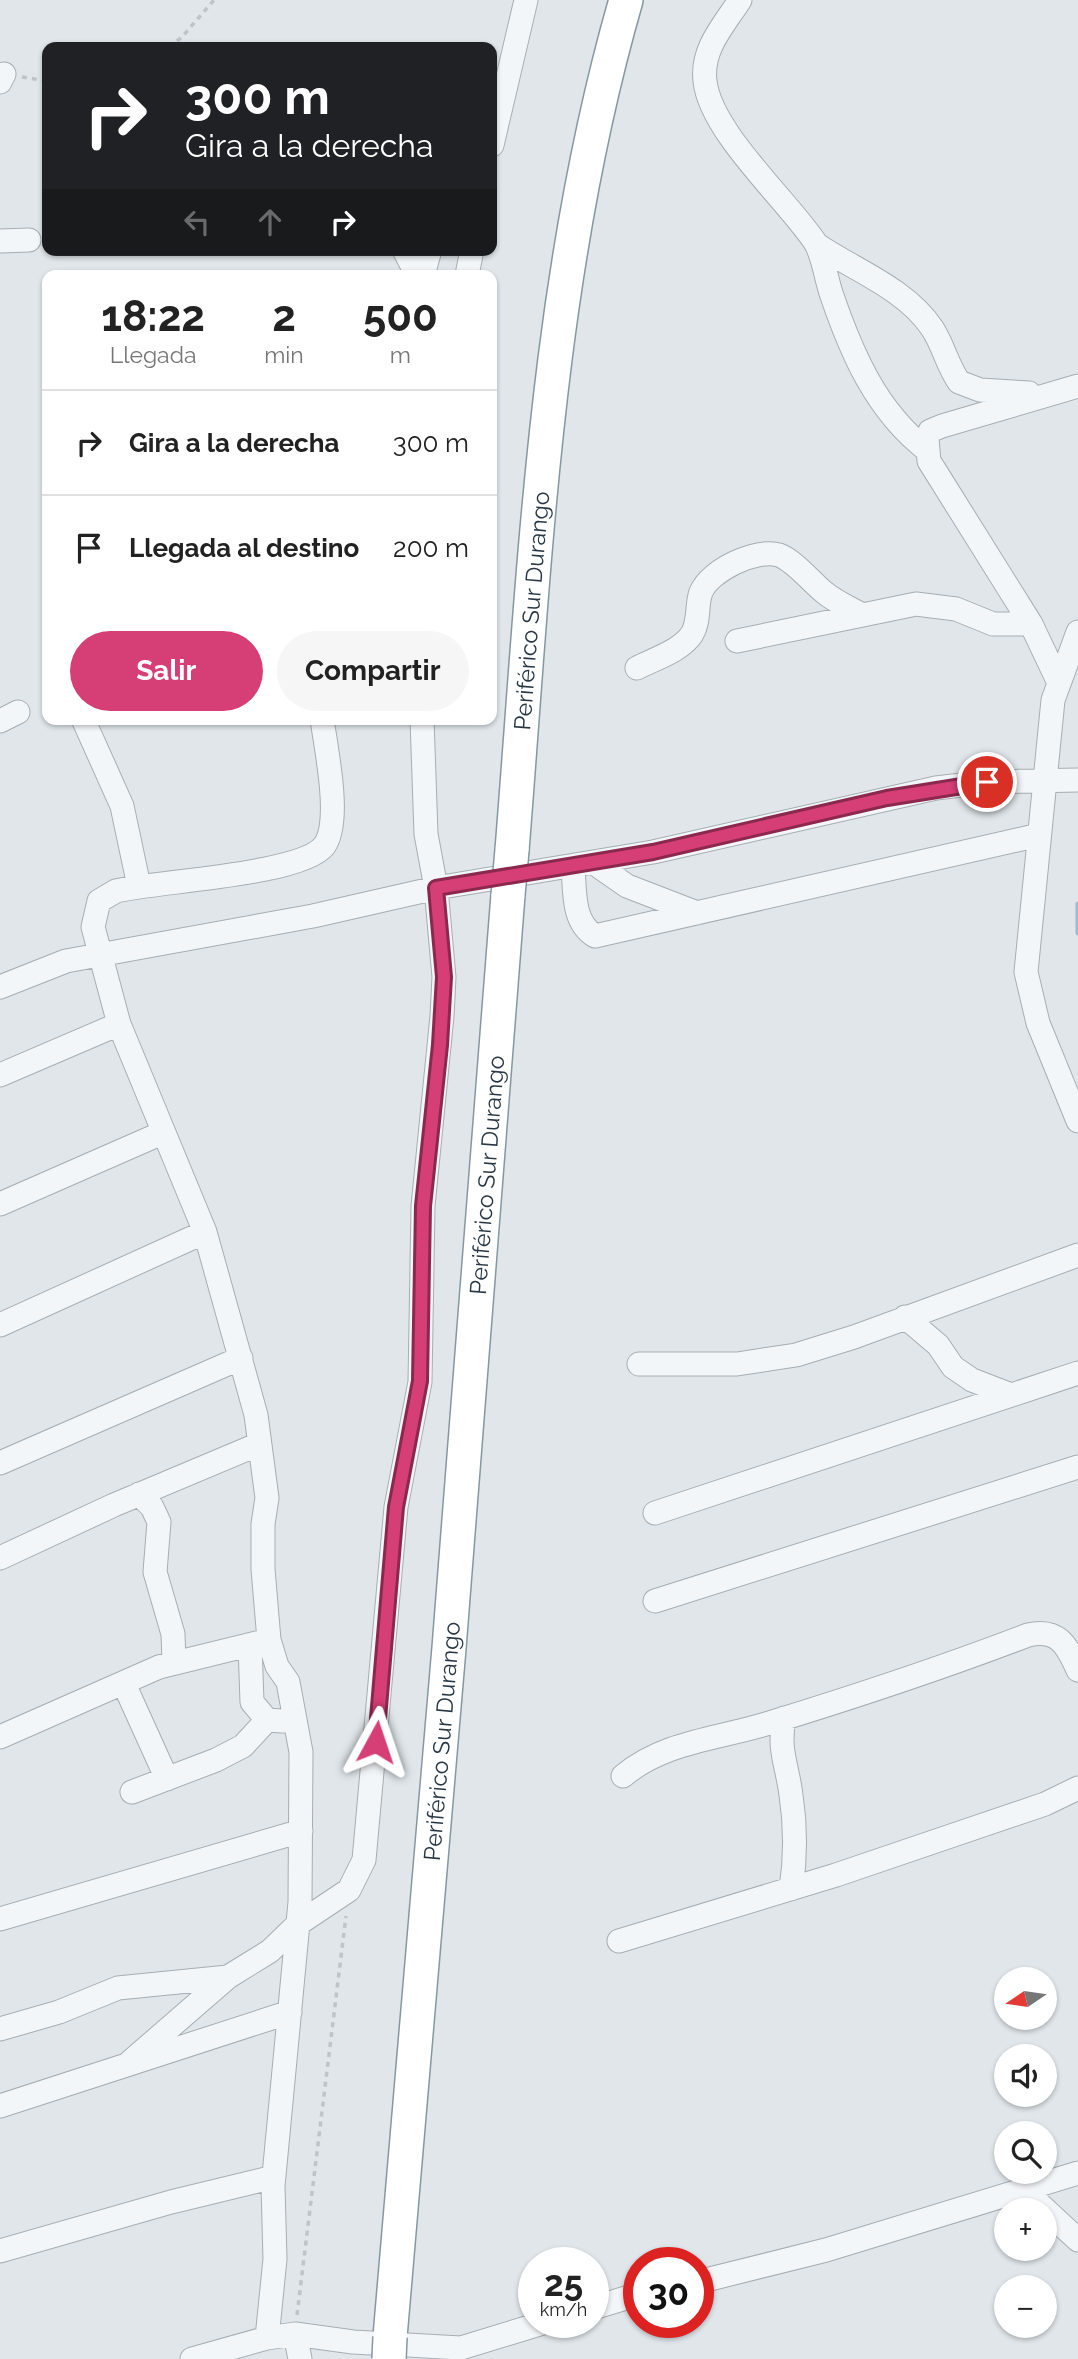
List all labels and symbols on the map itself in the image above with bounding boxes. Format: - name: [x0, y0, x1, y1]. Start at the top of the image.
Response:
- street label: Periférico Sur Durango: [508, 490, 554, 731]
- pin: [957, 752, 1017, 812]
- street label: Periférico Sur Durango: [463, 1054, 509, 1296]
- street label: Periférico Sur Durango: [417, 1621, 465, 1862]
- position arrow: [339, 1705, 413, 1779]
- north arrow: [994, 1967, 1057, 2030]
- speed limit sign: 30: [623, 2247, 714, 2338]

